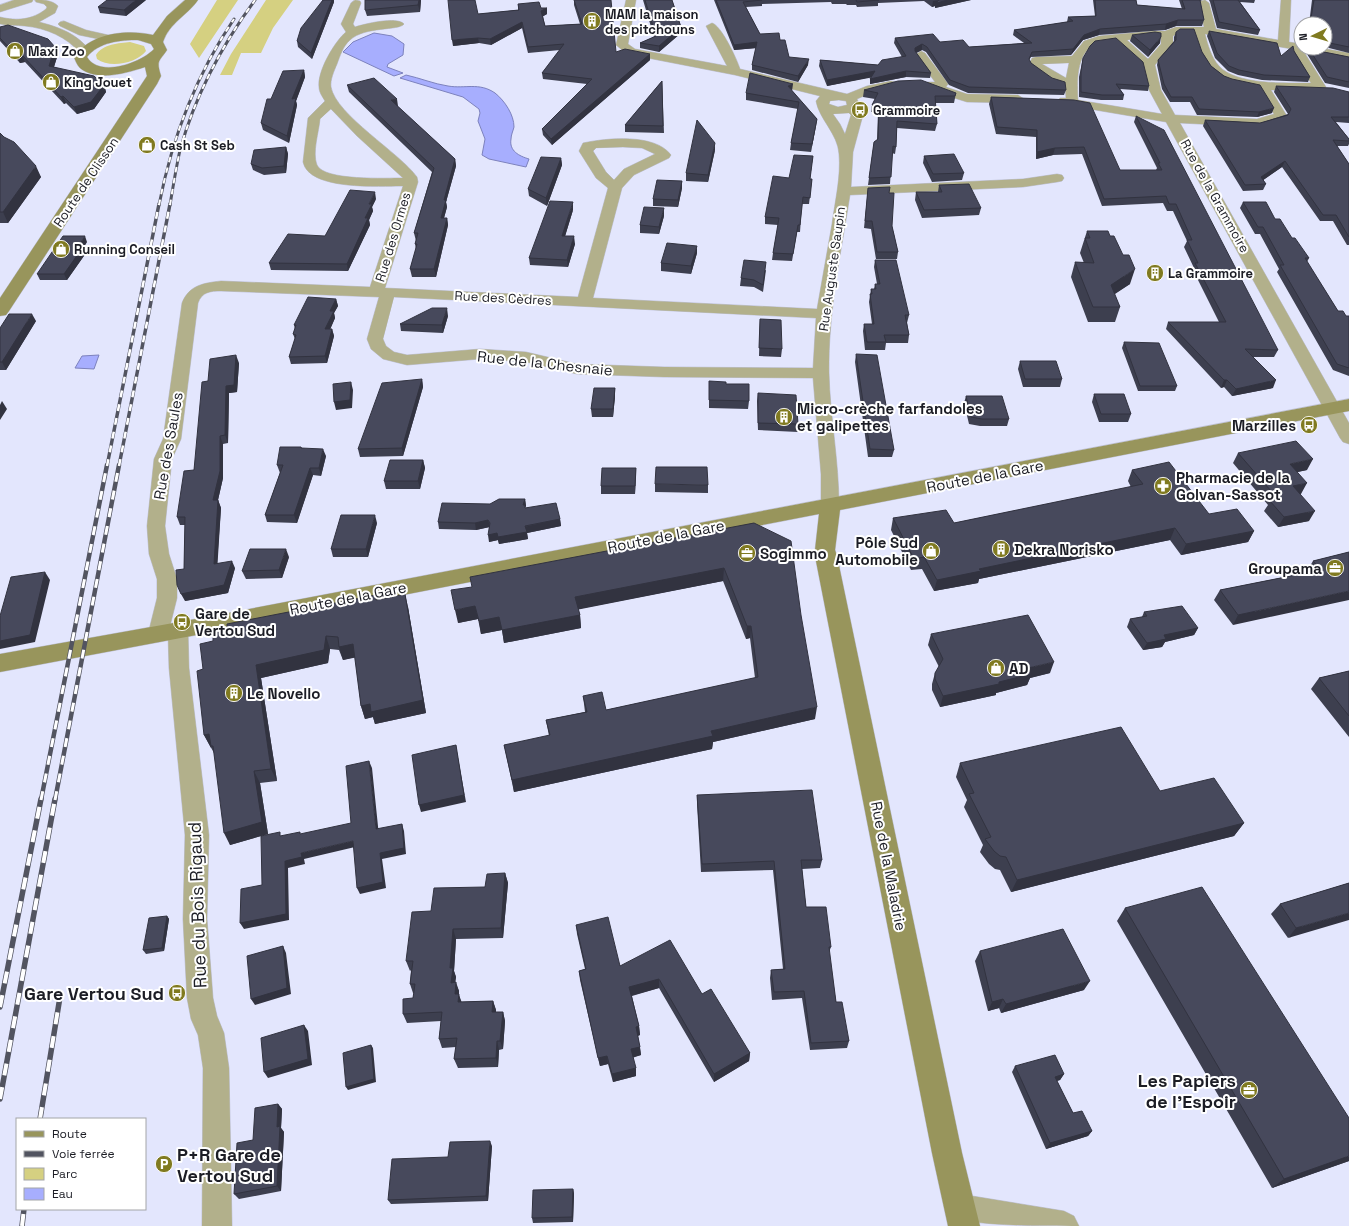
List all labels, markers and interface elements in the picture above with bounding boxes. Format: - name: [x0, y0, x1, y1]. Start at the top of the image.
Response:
- place label: MAM la maison des pitchouns: [605, 6, 699, 38]
- building icon: MAM la maison des pitchouns: [582, 11, 602, 31]
- north arrow: [1293, 16, 1333, 56]
- text: N: [1296, 33, 1310, 41]
- shop icon: Maxi Zoo: [5, 41, 25, 61]
- place label: Maxi Zoo: [28, 43, 85, 60]
- shop icon: King Jouet: [41, 72, 61, 92]
- place label: King Jouet: [64, 74, 132, 91]
- bus stop icon: Grammoire: [850, 100, 870, 120]
- place label: Grammoire: [873, 102, 940, 119]
- street label: Route de Clisson: [50, 134, 122, 230]
- shop icon: Cash St Seb: [137, 135, 157, 155]
- street label: Rue de la Grammoire: [1177, 136, 1253, 256]
- place label: Cash St Seb: [160, 137, 235, 154]
- street label: Rue des Ormes: [371, 190, 415, 284]
- street label: Rue Auguste Saupin: [815, 206, 849, 332]
- shop icon: Running Conseil: [51, 239, 71, 259]
- place label: Running Conseil: [74, 241, 175, 258]
- building icon: La Grammoire: [1145, 263, 1165, 283]
- place label: La Grammoire: [1168, 265, 1253, 282]
- street label: Rue des Cèdres: [454, 287, 552, 309]
- street label: Rue de la Chesnaie: [476, 346, 614, 380]
- street label: Rue des Saules: [149, 391, 187, 501]
- place label: Micro-crèche farfandoles et galipettes: [797, 399, 983, 435]
- building icon: Micro-crèche farfandoles et galipettes: [774, 407, 794, 427]
- bus stop icon: Marzilles: [1299, 415, 1319, 435]
- place label: Marzilles: [1232, 416, 1296, 435]
- street label: Route de la Gare: [925, 455, 1045, 497]
- place label: Pharmacie de la Golvan-Sassot: [1176, 468, 1291, 504]
- pharmacy icon: Pharmacie de la Golvan-Sassot: [1153, 476, 1173, 496]
- street label: Route de la Gare: [606, 515, 726, 557]
- place label: Pôle Sud Automobile: [835, 533, 918, 569]
- building icon: Dekra Norisko: [991, 539, 1011, 559]
- place label: Dekra Norisko: [1014, 540, 1114, 559]
- shop icon: Pôle Sud Automobile: [921, 541, 941, 561]
- office icon: Sogimmo: [737, 543, 757, 563]
- place label: Sogimmo: [760, 544, 827, 563]
- office icon: Groupama: [1325, 558, 1345, 578]
- place label: Groupama: [1248, 559, 1322, 578]
- street label: Route de la Gare: [288, 577, 408, 619]
- place label: Gare de Vertou Sud: [195, 604, 275, 640]
- bus stop icon: Gare de Vertou Sud: [172, 612, 192, 632]
- shop icon: AD: [986, 658, 1006, 678]
- place label: AD: [1009, 659, 1029, 678]
- building icon: Le Novello: [224, 683, 244, 703]
- place label: Le Novello: [247, 684, 320, 703]
- street label: Rue de la Maladrie: [867, 800, 911, 932]
- street label: Rue du Bois Rigaud: [183, 821, 211, 989]
- place label: Gare Vertou Sud: [24, 982, 164, 1005]
- bus stop icon: Gare Vertou Sud: [167, 983, 187, 1003]
- place label: Les Papiers de l'Espoir: [1138, 1069, 1236, 1113]
- office icon: Les Papiers de l'Espoir: [1239, 1080, 1259, 1100]
- legend: [16, 1118, 146, 1210]
- text: Route: [52, 1126, 87, 1142]
- place label: P+R Gare de Vertou Sud: [177, 1143, 281, 1187]
- text: Voie ferrée: [52, 1146, 115, 1162]
- parking icon: P+R Gare de Vertou Sud: [154, 1154, 174, 1174]
- text: Parc: [52, 1166, 77, 1182]
- text: Eau: [52, 1186, 73, 1202]

